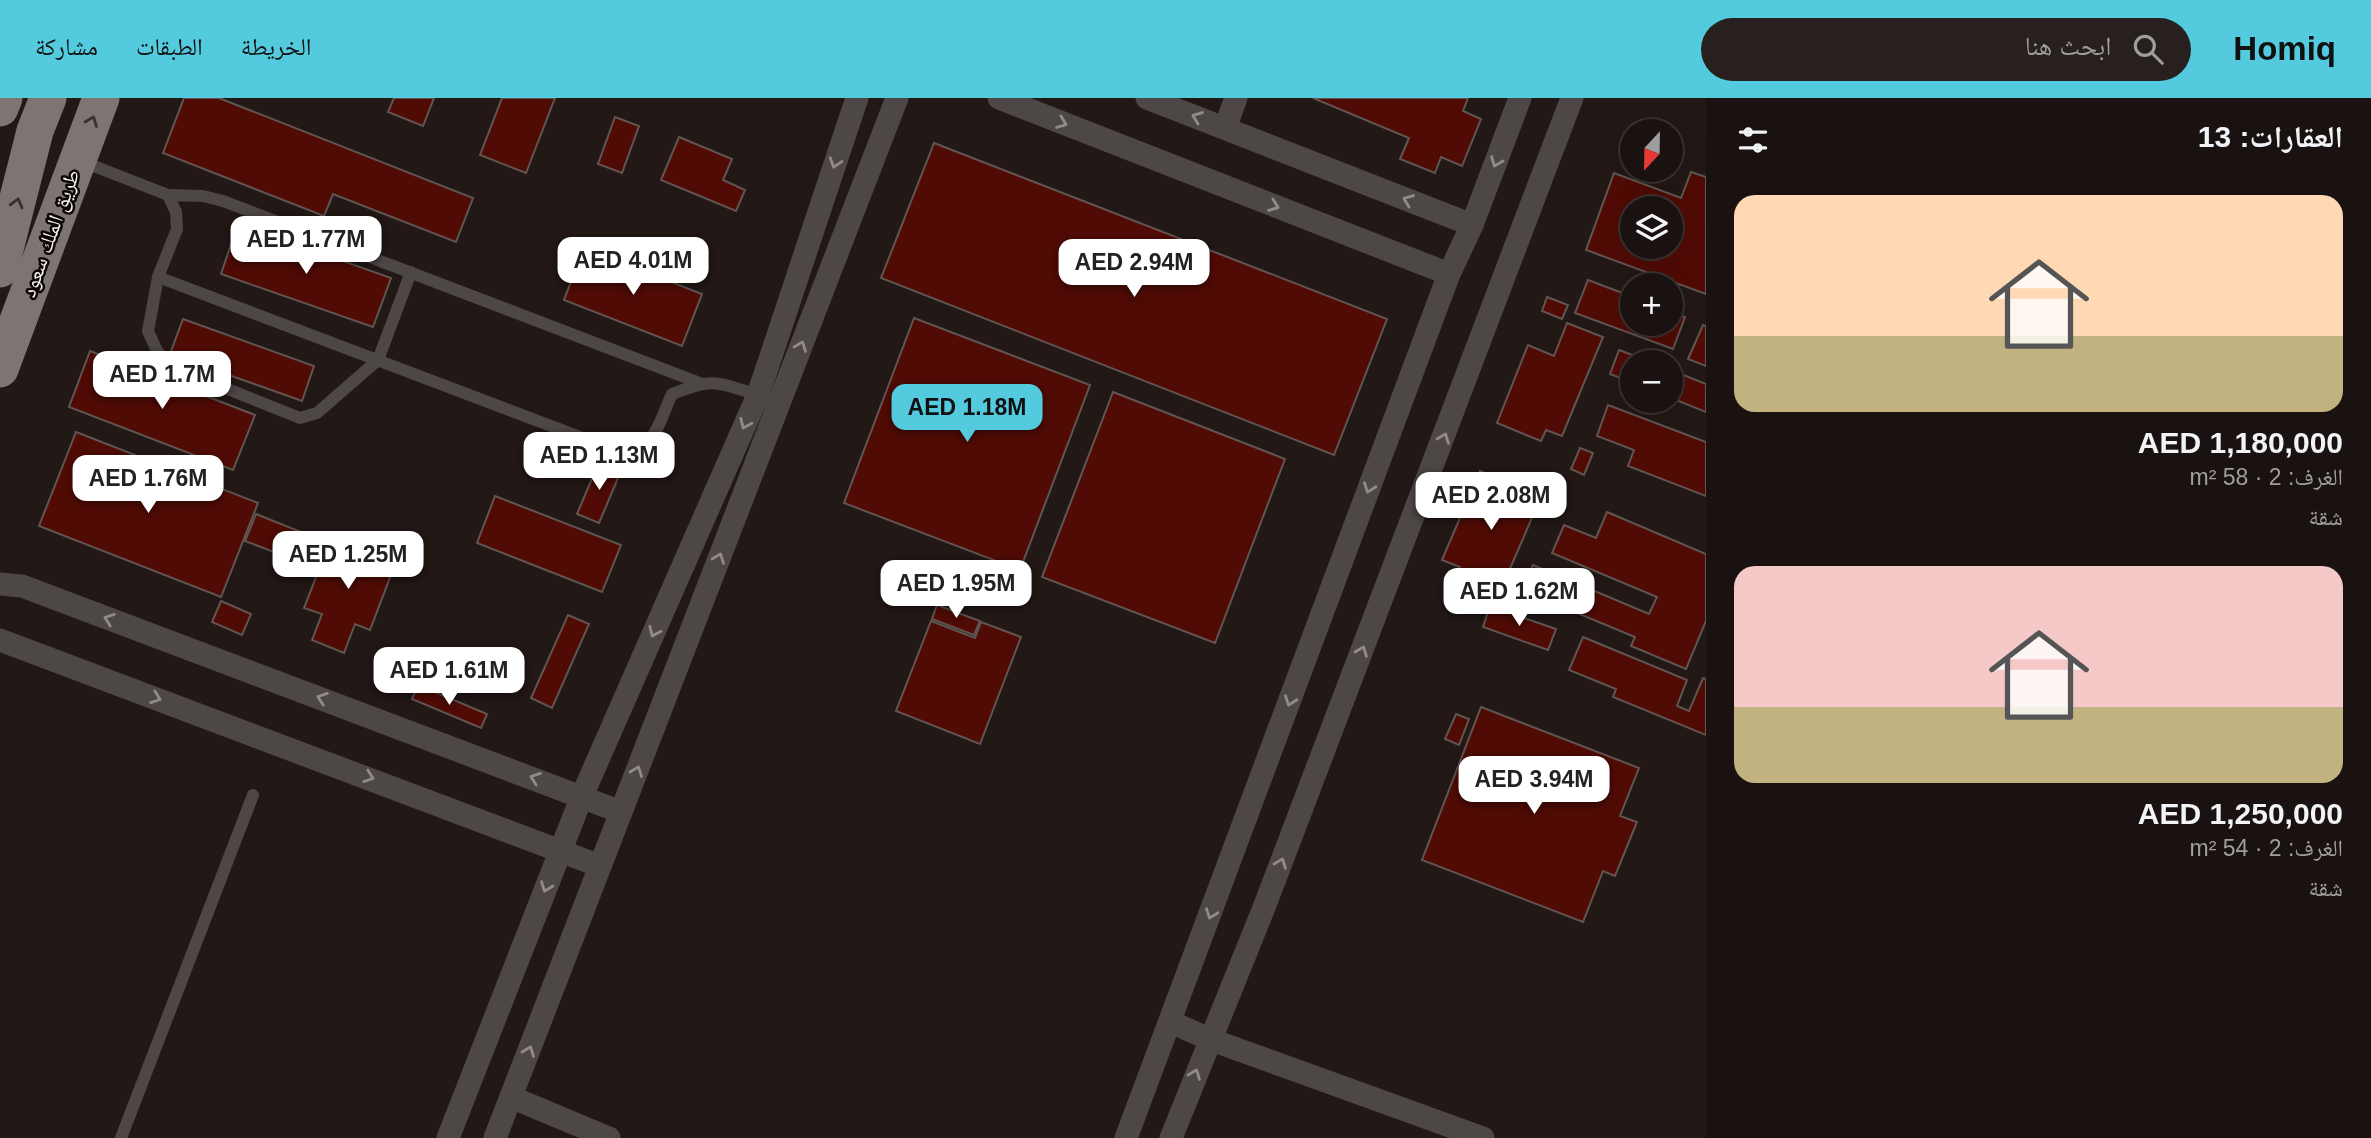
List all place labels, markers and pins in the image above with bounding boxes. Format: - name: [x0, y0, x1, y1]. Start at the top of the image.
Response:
- pin: AED 1.77M: [226, 216, 386, 276]
- pin: AED 4.01M: [553, 238, 713, 297]
- pin: AED 2.94M: [1054, 240, 1214, 299]
- pin: AED 1.7M: [90, 352, 234, 411]
- pin: AED 1.18M: [887, 384, 1047, 444]
- pin: AED 1.13M: [519, 432, 679, 492]
- pin: AED 1.76M: [68, 456, 228, 515]
- pin: AED 2.08M: [1411, 472, 1571, 532]
- pin: AED 1.25M: [268, 532, 428, 591]
- pin: AED 1.95M: [876, 560, 1036, 620]
- pin: AED 1.62M: [1439, 568, 1599, 628]
- pin: AED 1.61M: [369, 648, 529, 707]
- pin: AED 3.94M: [1454, 756, 1614, 816]

